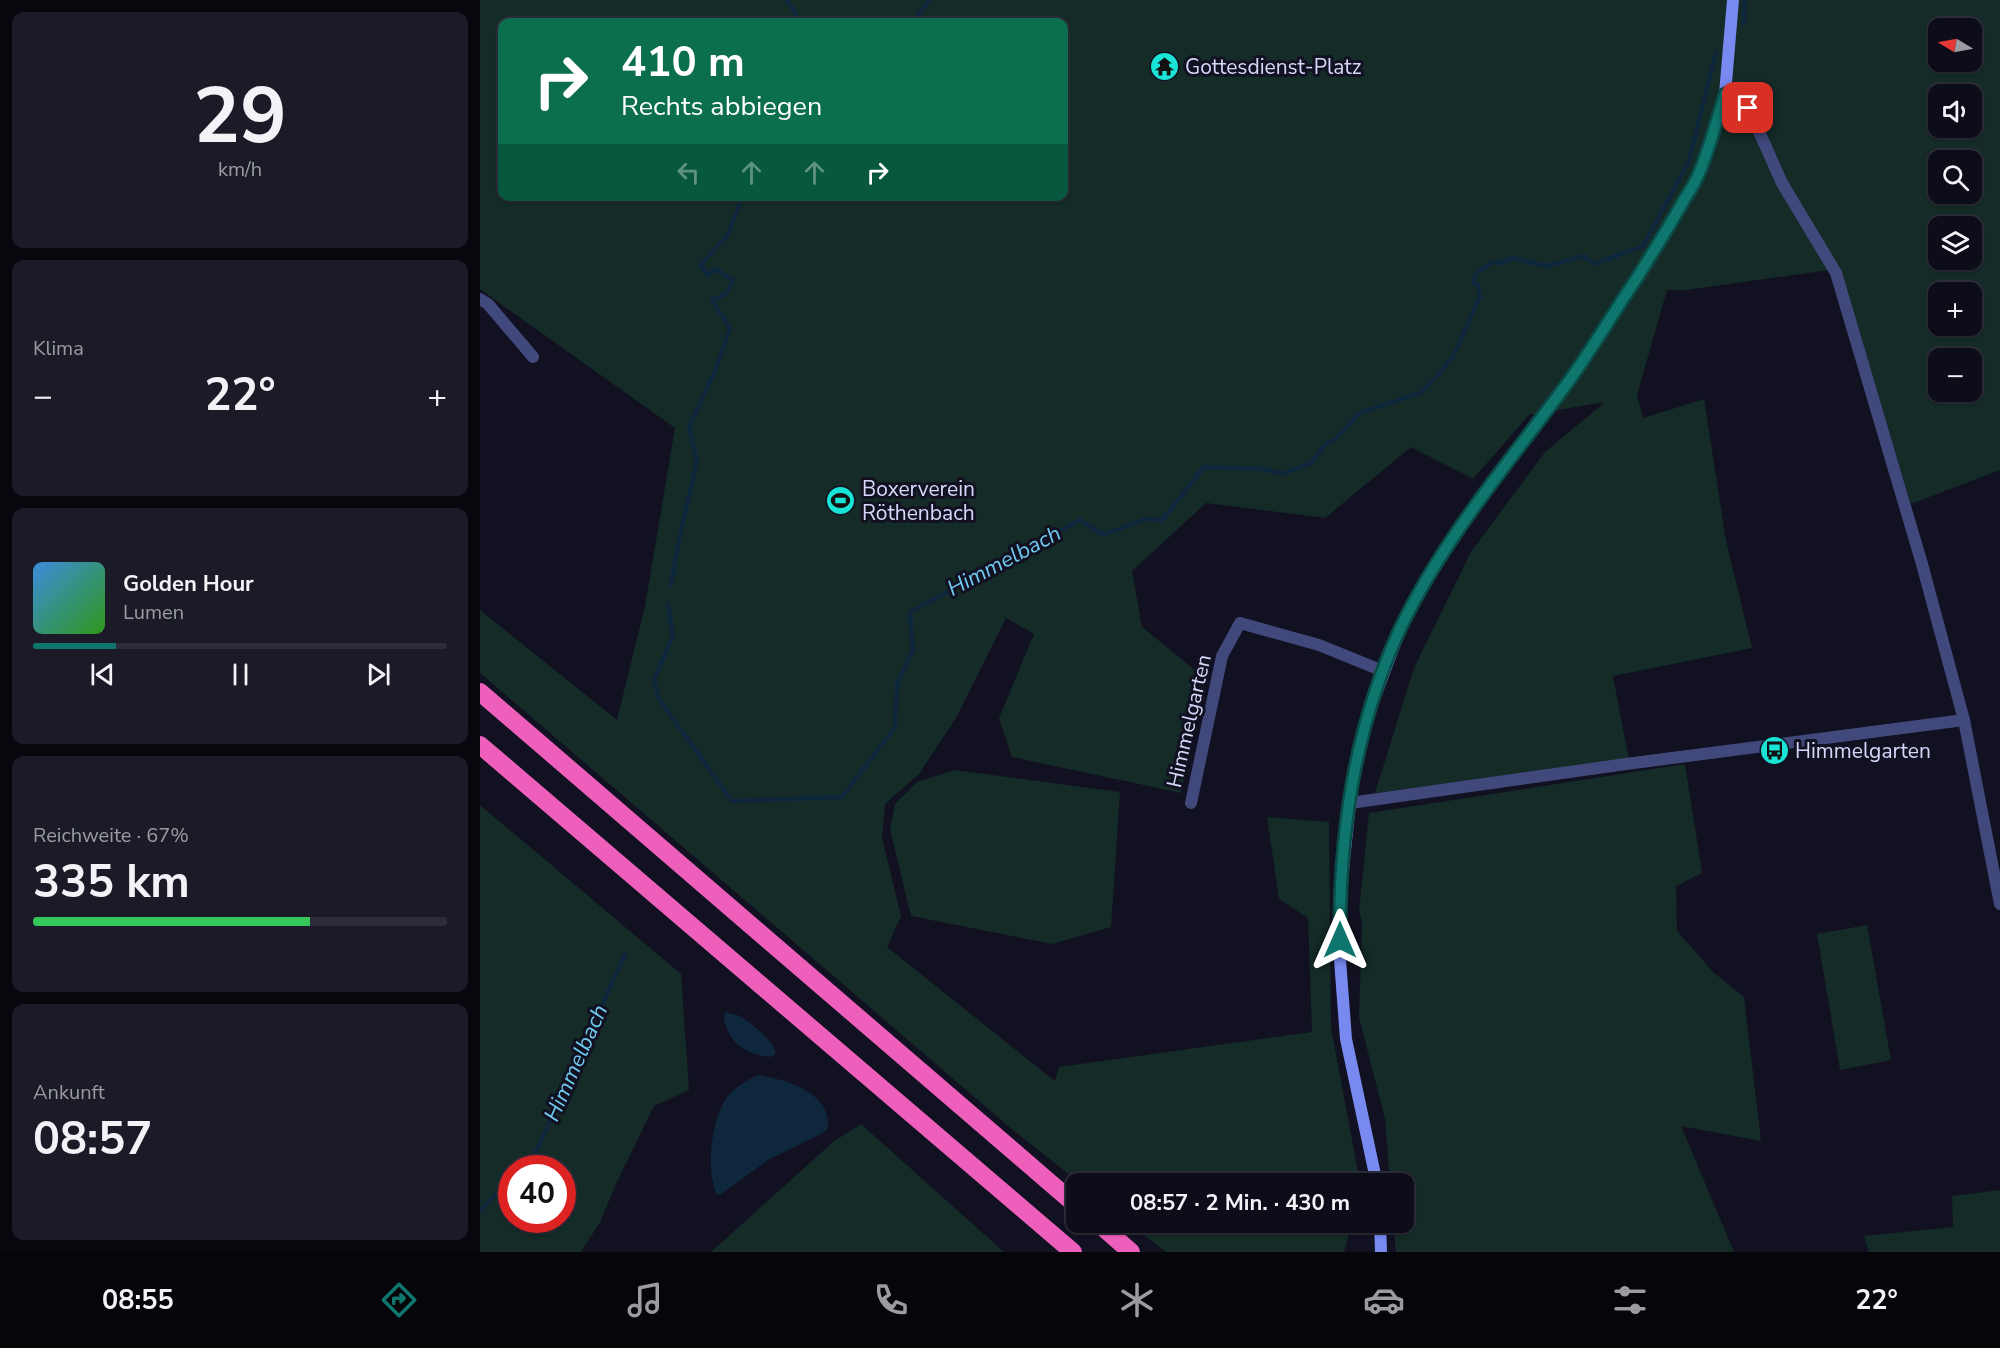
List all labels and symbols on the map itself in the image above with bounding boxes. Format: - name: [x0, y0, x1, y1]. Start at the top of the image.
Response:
- north arrow: [1928, 18, 1982, 72]
- temple icon: Gottesdienst-Platz: [1148, 51, 1180, 83]
- place label: Gottesdienst-Platz: [1185, 53, 1362, 81]
- pin: [1722, 82, 1773, 133]
- place label: Boxerverein Röthenbach: [862, 475, 975, 527]
- sports icon: Boxerverein Röthenbach: [825, 485, 857, 517]
- water label: Himmelbach: [942, 518, 1066, 604]
- street label: Himmelgarten: [1160, 652, 1218, 790]
- bus stop icon: Himmelgarten: [1758, 735, 1790, 767]
- place label: Himmelgarten: [1795, 737, 1931, 765]
- position arrow: [1308, 908, 1372, 972]
- water label: Himmelbach: [537, 1000, 615, 1126]
- speed limit sign: 40: [498, 1155, 576, 1233]

